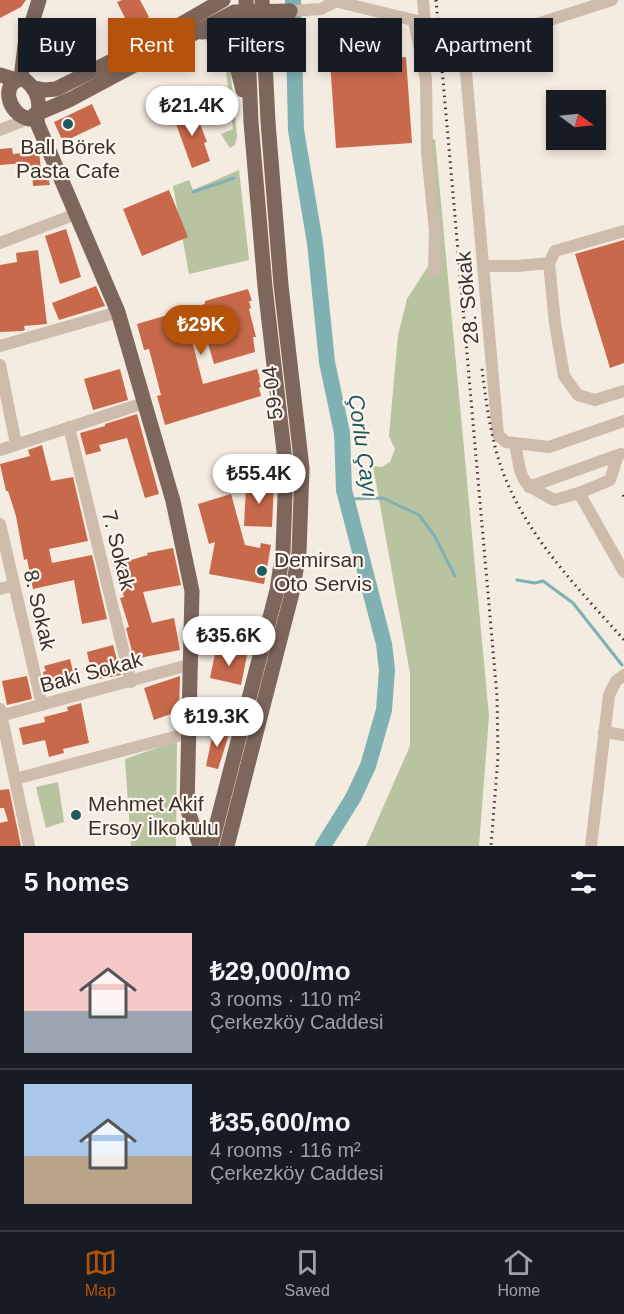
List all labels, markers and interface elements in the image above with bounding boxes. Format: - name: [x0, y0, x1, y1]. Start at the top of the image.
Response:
- chip: Buy: [18, 18, 96, 72]
- chip: Rent: [108, 18, 195, 72]
- chip: Filters: [207, 18, 306, 72]
- chip: New: [318, 18, 402, 72]
- chip: Apartment: [414, 18, 553, 72]
- pin: ₺21.4K: [143, 86, 241, 137]
- north arrow: [546, 90, 606, 150]
- map controls: [546, 90, 606, 150]
- text: ₺21.4K: [160, 94, 224, 116]
- marker: Ball Börek Pasta Cafe: [61, 117, 75, 131]
- place label: Ball Börek Pasta Cafe: [16, 135, 120, 182]
- street label: 28. Sokak: [451, 250, 483, 346]
- pin: ₺29K: [165, 305, 237, 356]
- text: ₺29K: [177, 313, 225, 335]
- street label: 59-04: [257, 365, 287, 421]
- water label: Çorlu Çayı: [343, 393, 383, 499]
- pin: ₺55.4K: [210, 454, 308, 505]
- text: ₺55.4K: [227, 462, 291, 484]
- street label: 7. Sokak: [98, 508, 140, 593]
- place label: Demirsan Oto Servis: [274, 548, 372, 595]
- marker: Demirsan Oto Servis: [255, 564, 269, 578]
- street label: 8. Sokak: [20, 568, 61, 653]
- pin: ₺35.6K: [180, 616, 278, 667]
- text: ₺35.6K: [197, 624, 261, 646]
- street label: Baki Sokak: [37, 647, 145, 697]
- pin: ₺19.3K: [168, 697, 266, 748]
- text: ₺19.3K: [185, 705, 249, 727]
- place label: Mehmet Akif Ersoy İlkokulu: [88, 792, 219, 839]
- marker: Mehmet Akif Ersoy İlkokulu: [69, 808, 83, 822]
- icon: filters: [567, 866, 600, 899]
- text: 5 homes: [24, 867, 130, 897]
- text: ₺29,000/mo: [210, 956, 351, 986]
- icon: home: [72, 957, 144, 1029]
- text: 3 rooms · 110 m²: [210, 988, 361, 1010]
- text: Çerkezköy Caddesi: [210, 1011, 383, 1033]
- text: ₺35,600/mo: [210, 1107, 351, 1137]
- icon: home: [72, 1108, 144, 1180]
- text: 4 rooms · 116 m²: [210, 1139, 361, 1161]
- text: Çerkezköy Caddesi: [210, 1162, 383, 1184]
- tab: Map: [84, 1246, 117, 1300]
- tab: Saved: [284, 1246, 330, 1300]
- tab: Home: [497, 1246, 540, 1300]

